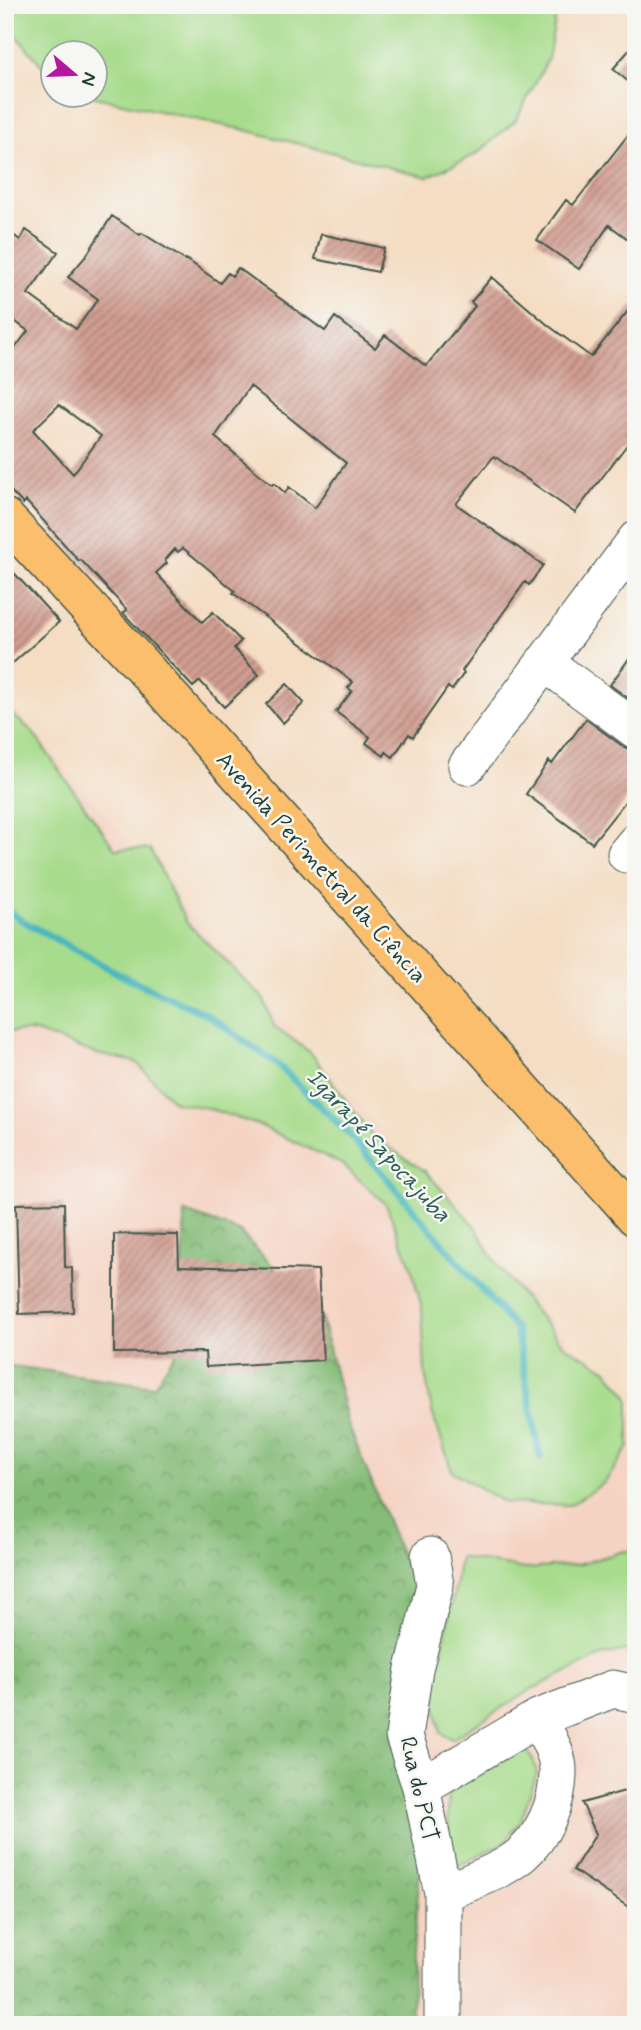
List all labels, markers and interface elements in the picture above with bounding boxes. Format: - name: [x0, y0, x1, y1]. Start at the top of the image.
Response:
- north arrow: [38, 38, 108, 108]
- text: N: [75, 69, 103, 89]
- street label: Avenida Perimetral da Ciência: [209, 746, 433, 990]
- water label: Igarapé Sapocajuba: [299, 1063, 457, 1229]
- street label: Rua do PCT: [391, 1734, 445, 1845]

